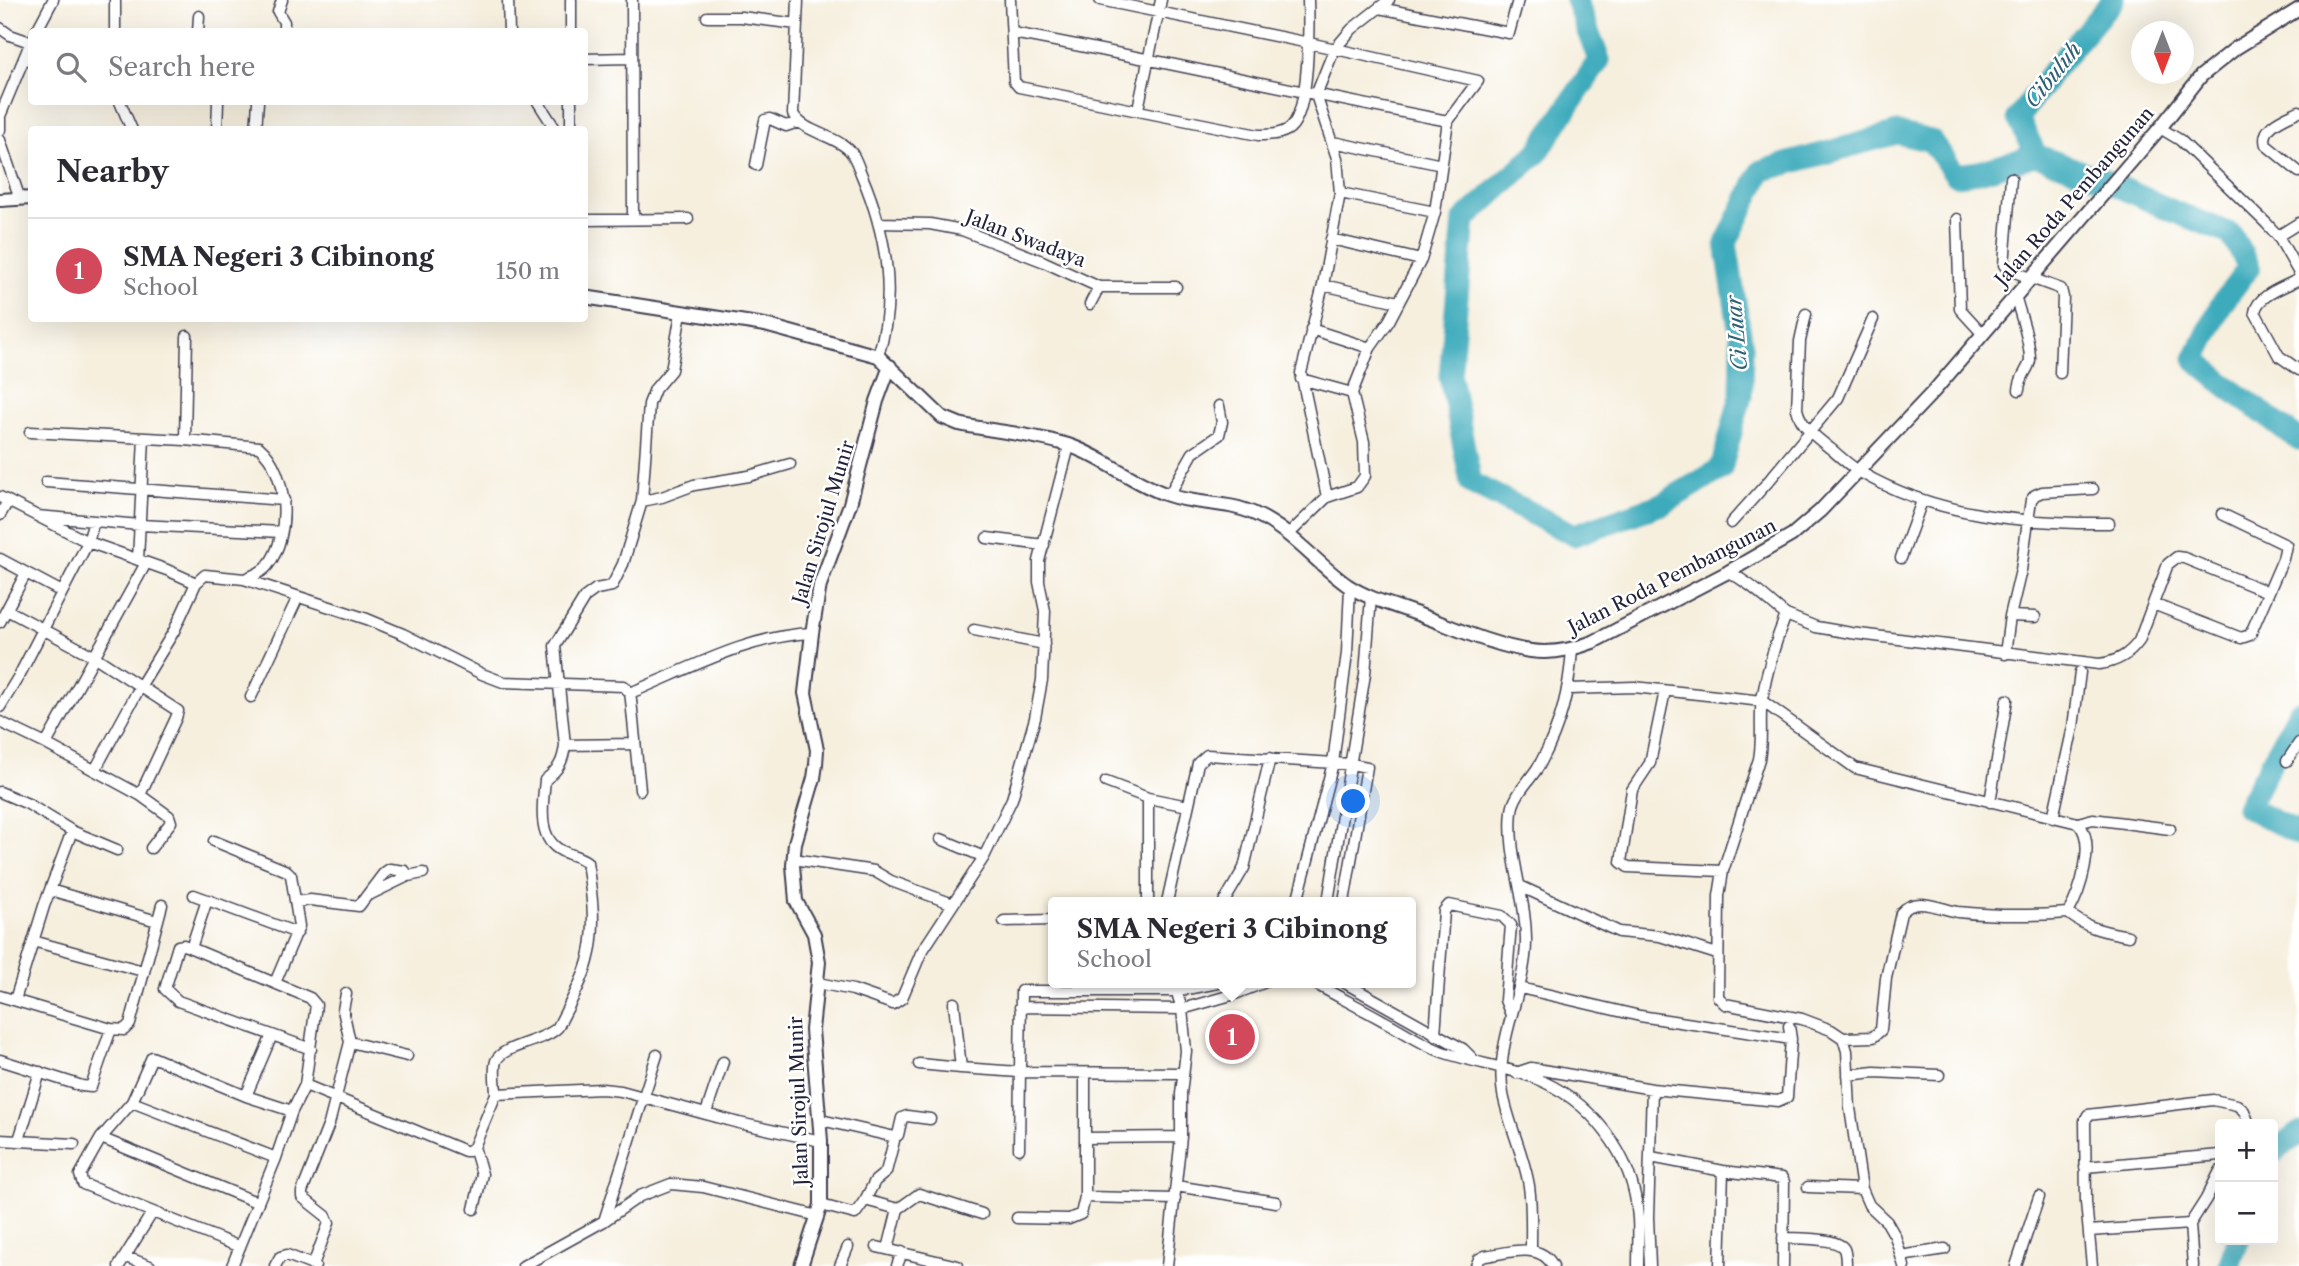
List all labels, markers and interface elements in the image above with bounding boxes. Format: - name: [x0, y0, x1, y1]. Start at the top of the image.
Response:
- north arrow: [2131, 21, 2194, 84]
- search box: [28, 28, 588, 105]
- water label: Cibuluh: [2019, 37, 2086, 112]
- icon: search: [52, 48, 90, 86]
- text: Search here: [108, 51, 255, 83]
- street label: Jalan Roda Pembangunan: [1988, 102, 2159, 293]
- text: Nearby: [56, 153, 169, 190]
- street label: Jalan Swadaya: [960, 204, 1089, 272]
- text: SMA Negeri 3 Cibinong: [123, 241, 434, 273]
- text: 1: [74, 257, 84, 285]
- text: 150 m: [496, 257, 560, 285]
- text: School: [123, 273, 198, 301]
- water label: Ci Luar: [1721, 293, 1752, 372]
- street label: Jalan Sirojul Munir: [787, 438, 859, 610]
- street label: Jalan Roda Pembangunan: [1562, 514, 1780, 640]
- your location: [1336, 784, 1370, 818]
- popup: [1048, 897, 1416, 988]
- text: SMA Negeri 3 Cibinong: [1076, 913, 1388, 945]
- text: School: [1076, 945, 1152, 973]
- pin: 1: [1209, 1011, 1255, 1063]
- street label: Jalan Sirojul Munir: [784, 1016, 813, 1189]
- map controls: [2215, 1119, 2278, 1245]
- button: +: [2215, 1119, 2278, 1182]
- button: −: [2215, 1182, 2278, 1245]

